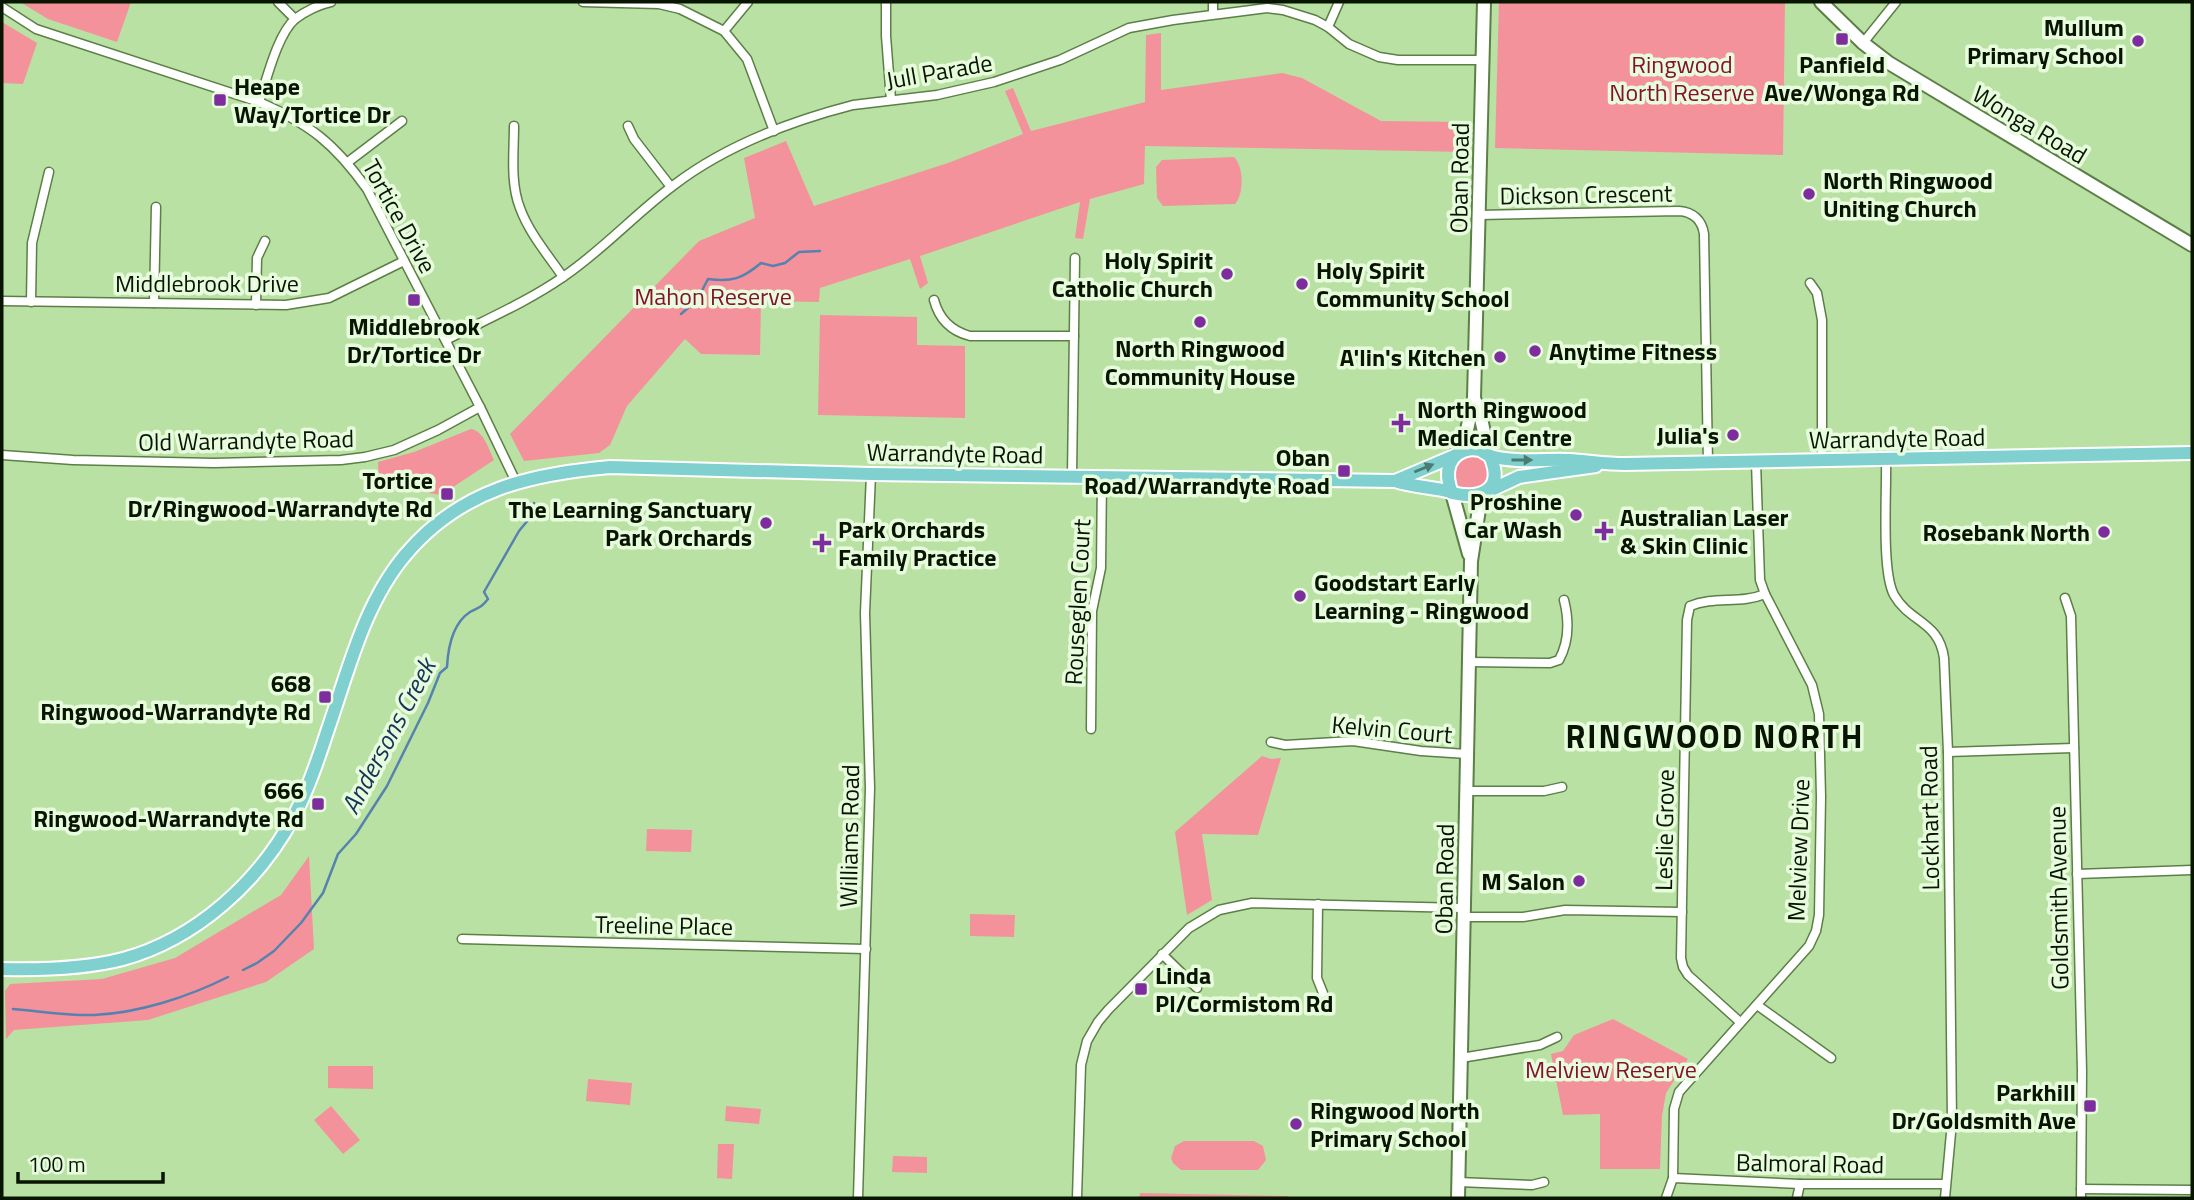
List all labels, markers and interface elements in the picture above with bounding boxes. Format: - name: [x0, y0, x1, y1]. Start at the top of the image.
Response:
- place label: Mullum Primary School: [1967, 9, 2124, 73]
- marker: Panfield Ave/Wonga Rd: [1834, 31, 1850, 47]
- marker: Mullum Primary School: [2130, 33, 2146, 49]
- street label: Jull Parade: [883, 44, 995, 98]
- park label: Ringwood North Reserve: [1609, 46, 1755, 110]
- place label: Panfield Ave/Wonga Rd: [1764, 46, 1920, 110]
- place label: Heape Way/Tortice Dr: [234, 68, 391, 132]
- street label: Wonga Road: [1966, 76, 2094, 172]
- marker: Heape Way/Tortice Dr: [212, 92, 228, 108]
- street label: Oban Road: [1440, 122, 1478, 234]
- street label: Tortice Drive: [354, 152, 446, 280]
- place label: North Ringwood Uniting Church: [1823, 162, 1993, 226]
- street label: Dickson Crescent: [1499, 174, 1673, 214]
- marker: North Ringwood Uniting Church: [1801, 186, 1817, 202]
- place label: Holy Spirit Catholic Church: [1052, 242, 1213, 306]
- place label: Holy Spirit Community School: [1316, 252, 1510, 316]
- street label: Middlebrook Drive: [115, 265, 299, 301]
- marker: Holy Spirit Catholic Church: [1219, 266, 1235, 282]
- marker: Holy Spirit Community School: [1294, 276, 1310, 292]
- park label: Mahon Reserve: [634, 278, 792, 314]
- marker: Middlebrook Dr/Tortice Dr: [406, 292, 422, 308]
- place label: Middlebrook Dr/Tortice Dr: [347, 308, 481, 372]
- marker: North Ringwood Community House: [1192, 314, 1208, 330]
- place label: North Ringwood Community House: [1105, 330, 1295, 394]
- place label: Anytime Fitness: [1549, 333, 1717, 369]
- place label: A'lin's Kitchen: [1340, 339, 1486, 375]
- marker: Anytime Fitness: [1527, 343, 1543, 359]
- marker: A'lin's Kitchen: [1492, 349, 1508, 365]
- place label: North Ringwood Medical Centre: [1417, 391, 1587, 455]
- marker: North Ringwood Medical Centre: [1391, 413, 1411, 433]
- place label: Julia's: [1657, 417, 1719, 453]
- street label: Warrandyte Road: [1808, 418, 1986, 458]
- street label: Old Warrandyte Road: [138, 420, 354, 460]
- marker: Julia's: [1725, 427, 1741, 443]
- street label: Warrandyte Road: [866, 433, 1044, 473]
- place label: Oban Road/Warrandyte Road: [1084, 439, 1330, 503]
- one-way arrow: [1511, 454, 1533, 466]
- place label: Tortice Dr/Ringwood-Warrandyte Rd: [128, 462, 433, 526]
- one-way arrow: [1414, 462, 1435, 473]
- marker: Oban Road/Warrandyte Road: [1336, 463, 1352, 479]
- place label: Proshine Car Wash: [1464, 483, 1562, 547]
- marker: Tortice Dr/Ringwood-Warrandyte Rd: [439, 486, 455, 502]
- place label: The Learning Sanctuary Park Orchards: [508, 491, 752, 555]
- place label: Australian Laser & Skin Clinic: [1620, 499, 1789, 563]
- marker: Proshine Car Wash: [1568, 507, 1584, 523]
- place label: Park Orchards Family Practice: [838, 511, 997, 575]
- place label: Rosebank North: [1923, 514, 2090, 550]
- marker: The Learning Sanctuary Park Orchards: [758, 515, 774, 531]
- street label: Rouseglen Court: [1055, 517, 1099, 686]
- marker: Australian Laser & Skin Clinic: [1594, 521, 1614, 541]
- marker: Rosebank North: [2096, 524, 2112, 540]
- marker: Park Orchards Family Practice: [812, 533, 832, 553]
- place label: Goodstart Early Learning - Ringwood: [1314, 564, 1529, 628]
- marker: Goodstart Early Learning - Ringwood: [1292, 588, 1308, 604]
- water label: Andersons Creek: [331, 648, 447, 821]
- place label: 668 Ringwood-Warrandyte Rd: [40, 665, 311, 729]
- marker: 668 Ringwood-Warrandyte Rd: [317, 689, 333, 705]
- street label: Kelvin Court: [1330, 706, 1454, 752]
- district label: RINGWOOD NORTH: [1565, 712, 1865, 760]
- street label: Lockhart Road: [1910, 745, 1948, 891]
- street label: Williams Road: [830, 764, 868, 908]
- street label: Leslie Grove: [1645, 769, 1683, 891]
- place label: 666 Ringwood-Warrandyte Rd: [33, 772, 304, 836]
- street label: Melview Drive: [1778, 778, 1818, 922]
- marker: 666 Ringwood-Warrandyte Rd: [310, 796, 326, 812]
- street label: Goldsmith Avenue: [2038, 806, 2078, 990]
- street label: Oban Road: [1425, 823, 1463, 935]
- place label: M Salon: [1481, 863, 1565, 899]
- marker: M Salon: [1571, 873, 1587, 889]
- street label: Treeline Place: [595, 906, 733, 944]
- place label: Linda Pl/Cormistom Rd: [1155, 957, 1334, 1021]
- marker: Linda Pl/Cormistom Rd: [1133, 981, 1149, 997]
- park label: Melview Reserve: [1525, 1051, 1697, 1087]
- place label: Parkhill Dr/Goldsmith Ave: [1892, 1074, 2076, 1138]
- place label: Ringwood North Primary School: [1310, 1092, 1480, 1156]
- marker: Parkhill Dr/Goldsmith Ave: [2082, 1098, 2098, 1114]
- marker: Ringwood North Primary School: [1288, 1116, 1304, 1132]
- scale bar: [18, 1140, 163, 1184]
- street label: Balmoral Road: [1736, 1144, 1884, 1182]
- text: 100 m: [28, 1148, 85, 1180]

